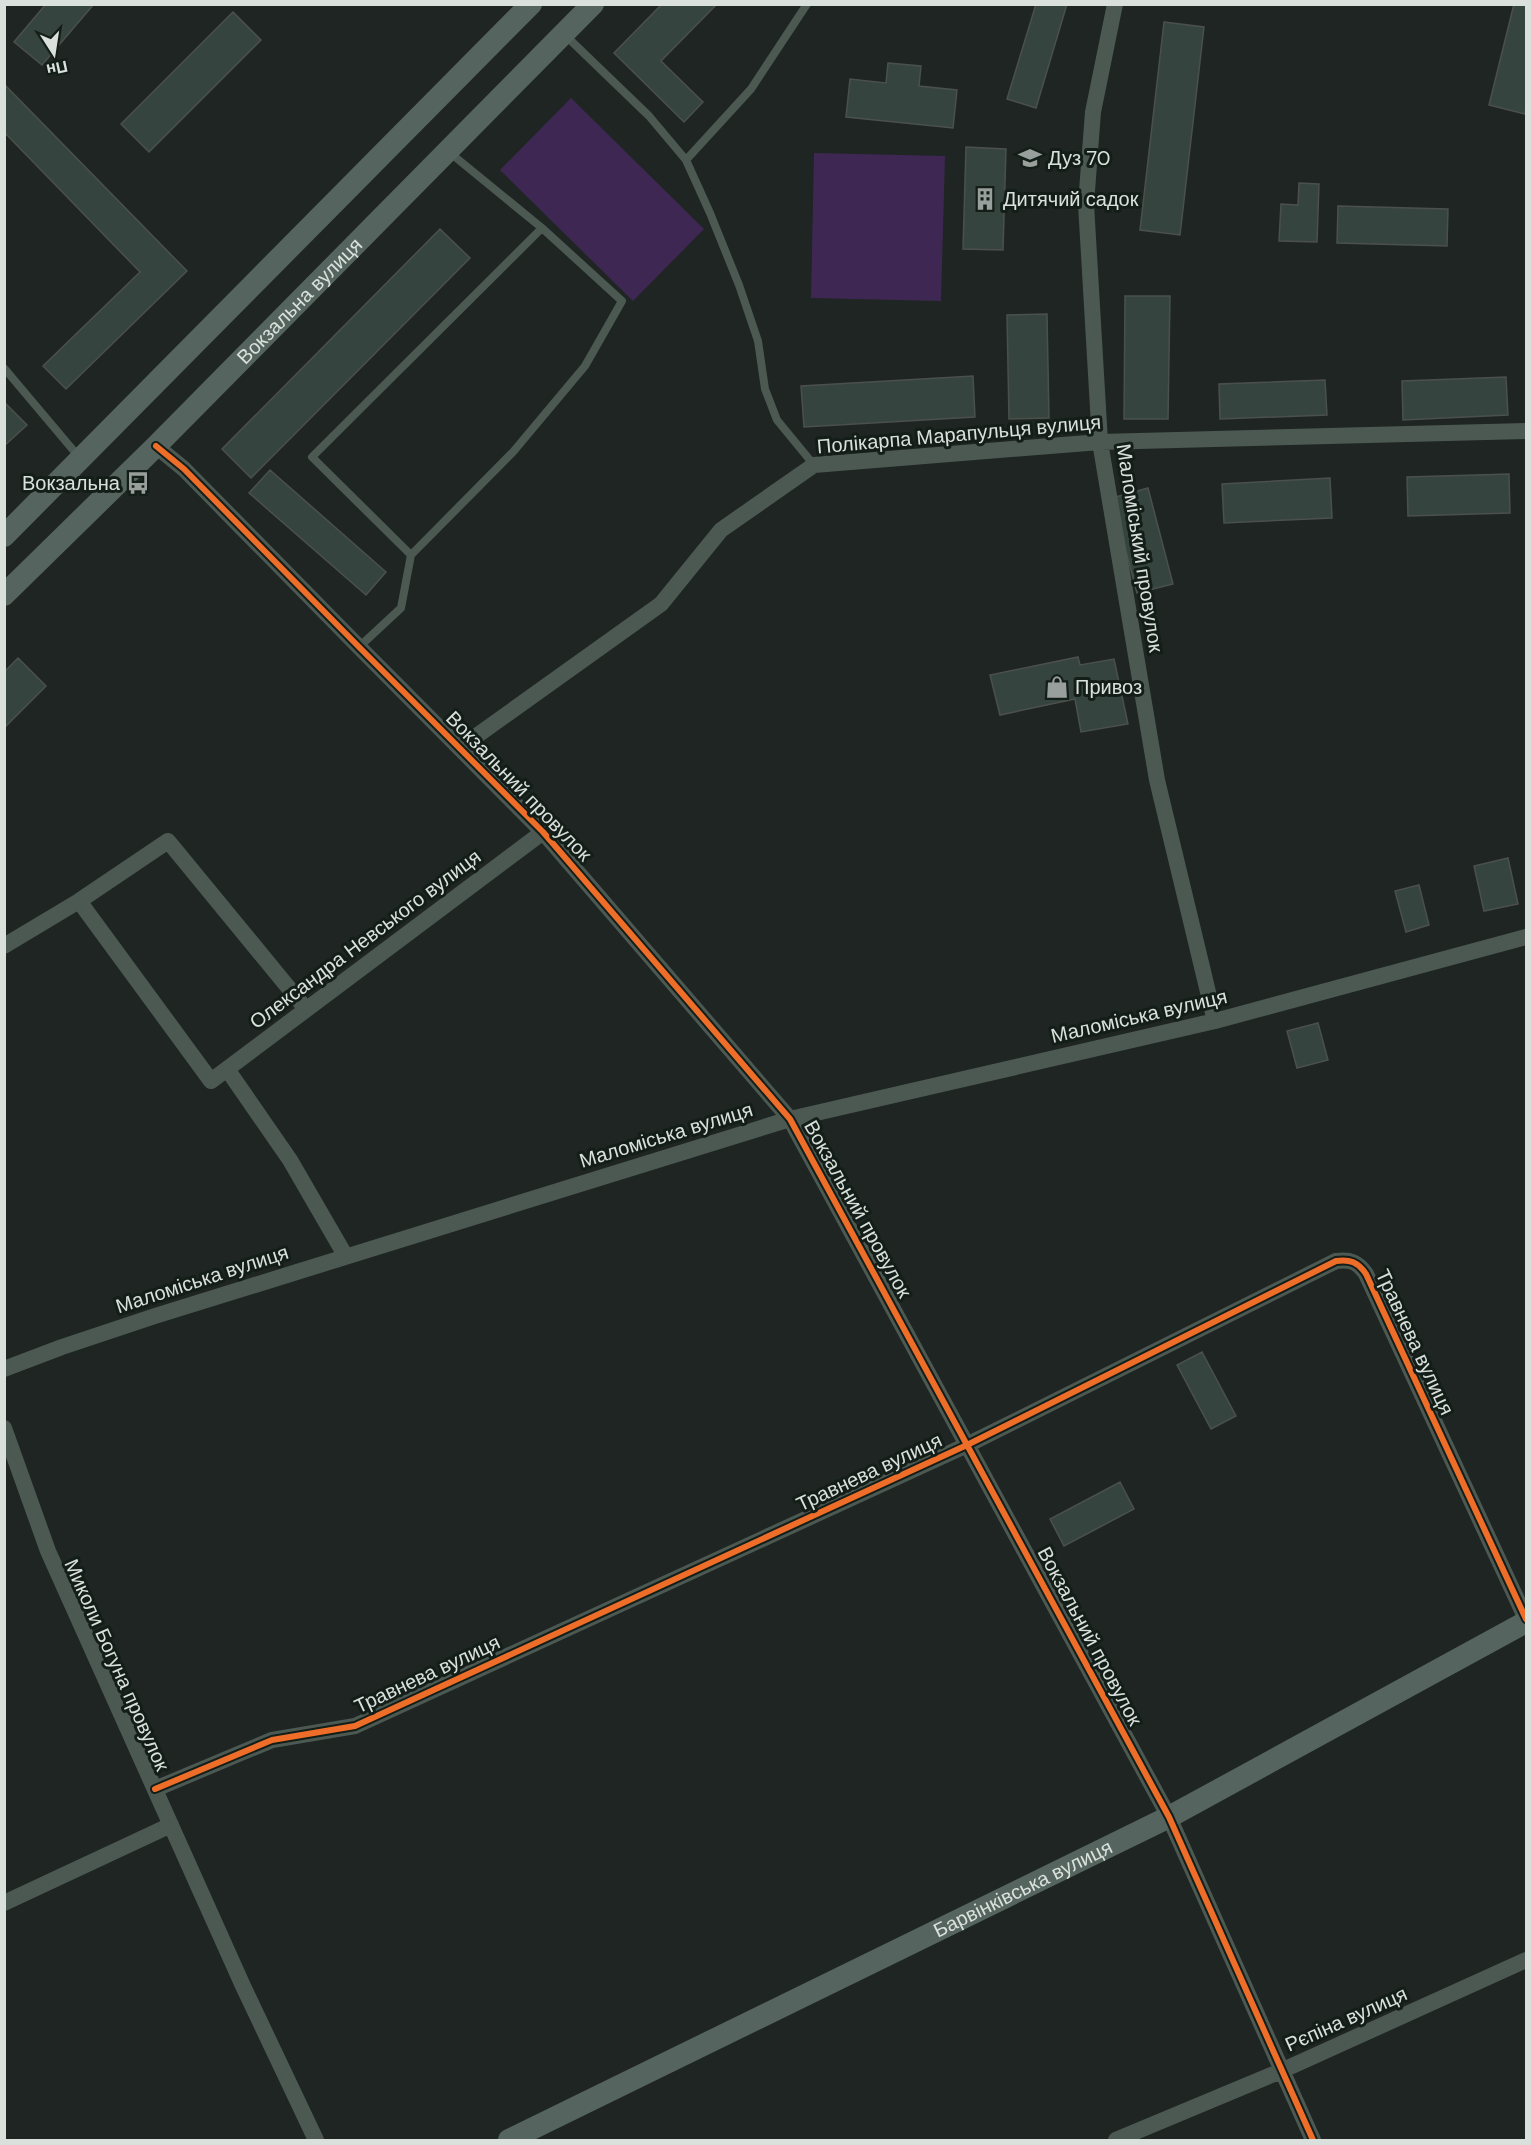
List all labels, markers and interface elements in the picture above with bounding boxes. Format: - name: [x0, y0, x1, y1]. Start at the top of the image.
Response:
- north arrow: [24, 24, 84, 84]
- text: Пн: [44, 56, 70, 81]
- school or university icon: Дуз 70: [1017, 145, 1043, 171]
- place label: Дуз 70: [1048, 145, 1111, 171]
- building icon: Дитячий садок: [972, 186, 998, 212]
- place label: Дитячий садок: [1003, 186, 1139, 212]
- street label: Вокзальна вулиця: [231, 232, 368, 370]
- street label: Полікарпа Марапульця вулиця: [816, 409, 1102, 459]
- street label: Маломіський провулок: [1111, 442, 1169, 654]
- place label: Вокзальна: [22, 470, 121, 496]
- bus stop icon: Вокзальна: [125, 470, 151, 496]
- shop icon: Привоз: [1044, 674, 1070, 700]
- place label: Привоз: [1075, 674, 1142, 700]
- street label: Вокзальний провулок: [440, 705, 598, 867]
- street label: Олександра Невського вулиця: [244, 843, 486, 1035]
- street label: Маломіська вулиця: [1048, 983, 1230, 1049]
- street label: Маломіська вулиця: [576, 1096, 756, 1174]
- street label: Вокзальний провулок: [798, 1116, 918, 1303]
- street label: Маломіська вулиця: [112, 1239, 292, 1319]
- street label: Травнева вулиця: [1370, 1265, 1460, 1419]
- street label: Травнева вулиця: [792, 1427, 946, 1517]
- street label: Вокзальний провулок: [1032, 1542, 1148, 1730]
- street label: Миколи Богуна провулок: [58, 1555, 176, 1775]
- street label: Травнева вулиця: [350, 1629, 504, 1719]
- street label: Барвінківська вулиця: [929, 1834, 1117, 1943]
- street label: Рєпіна вулиця: [1281, 1980, 1411, 2058]

